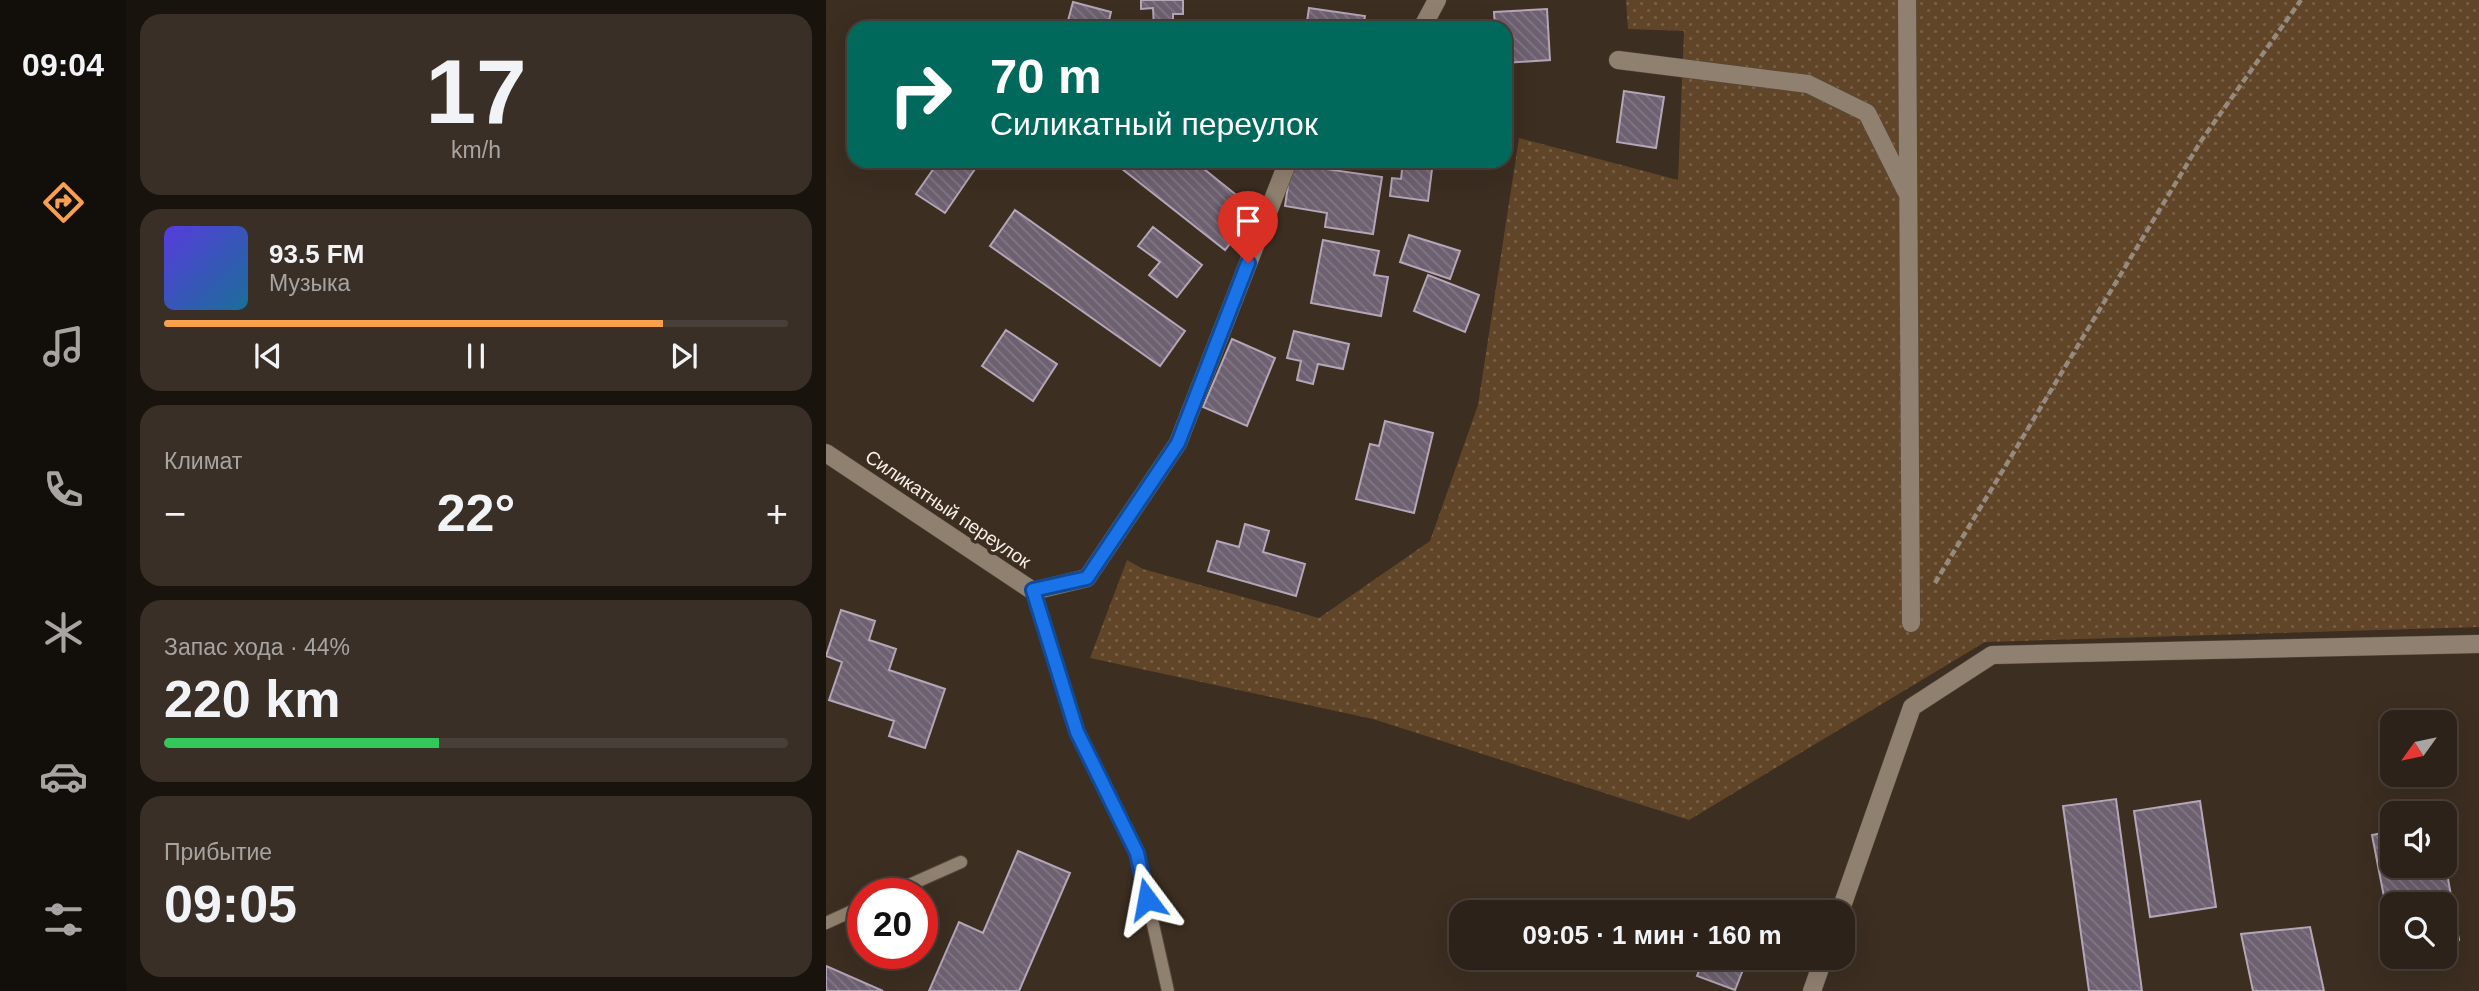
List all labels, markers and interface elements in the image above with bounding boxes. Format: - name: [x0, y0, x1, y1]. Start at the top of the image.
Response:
- text: 17: [425, 41, 527, 142]
- text: 09:04: [22, 47, 104, 83]
- icon: right: [875, 49, 966, 140]
- text: 70 m: [990, 49, 1102, 103]
- text: Силикатный переулок: [990, 106, 1318, 142]
- text: km/h: [451, 137, 501, 163]
- icon: directions: [39, 178, 88, 227]
- pin: [1218, 191, 1278, 263]
- icon: arrive: [1229, 202, 1267, 240]
- text: 93.5 FM: [269, 239, 364, 269]
- text: Музыка: [269, 270, 350, 296]
- icon: music: [39, 322, 88, 371]
- icon: previous: [249, 337, 287, 375]
- icon: pause: [457, 337, 495, 375]
- icon: next: [665, 337, 703, 375]
- street label: Силикатный переулок: [861, 446, 1035, 573]
- text: Климат: [164, 448, 242, 474]
- icon: phone: [39, 465, 88, 514]
- text: 22°: [437, 484, 515, 542]
- text: −: [164, 493, 186, 535]
- text: +: [766, 493, 788, 535]
- icon: climate: [39, 608, 88, 657]
- text: Запас хода · 44%: [164, 634, 350, 660]
- text: 220 km: [164, 670, 340, 728]
- north arrow: [2380, 710, 2457, 788]
- map controls: [2380, 710, 2457, 969]
- icon: car: [39, 752, 88, 801]
- button: sound: [2380, 801, 2457, 878]
- text: Прибытие: [164, 839, 272, 865]
- position arrow: [1110, 862, 1184, 936]
- text: 09:05: [164, 875, 297, 933]
- speed limit sign: 20: [847, 878, 938, 969]
- button: search: [2380, 892, 2457, 969]
- icon: filters: [39, 895, 88, 944]
- text: 09:05 · 1 мин · 160 m: [1522, 920, 1782, 950]

